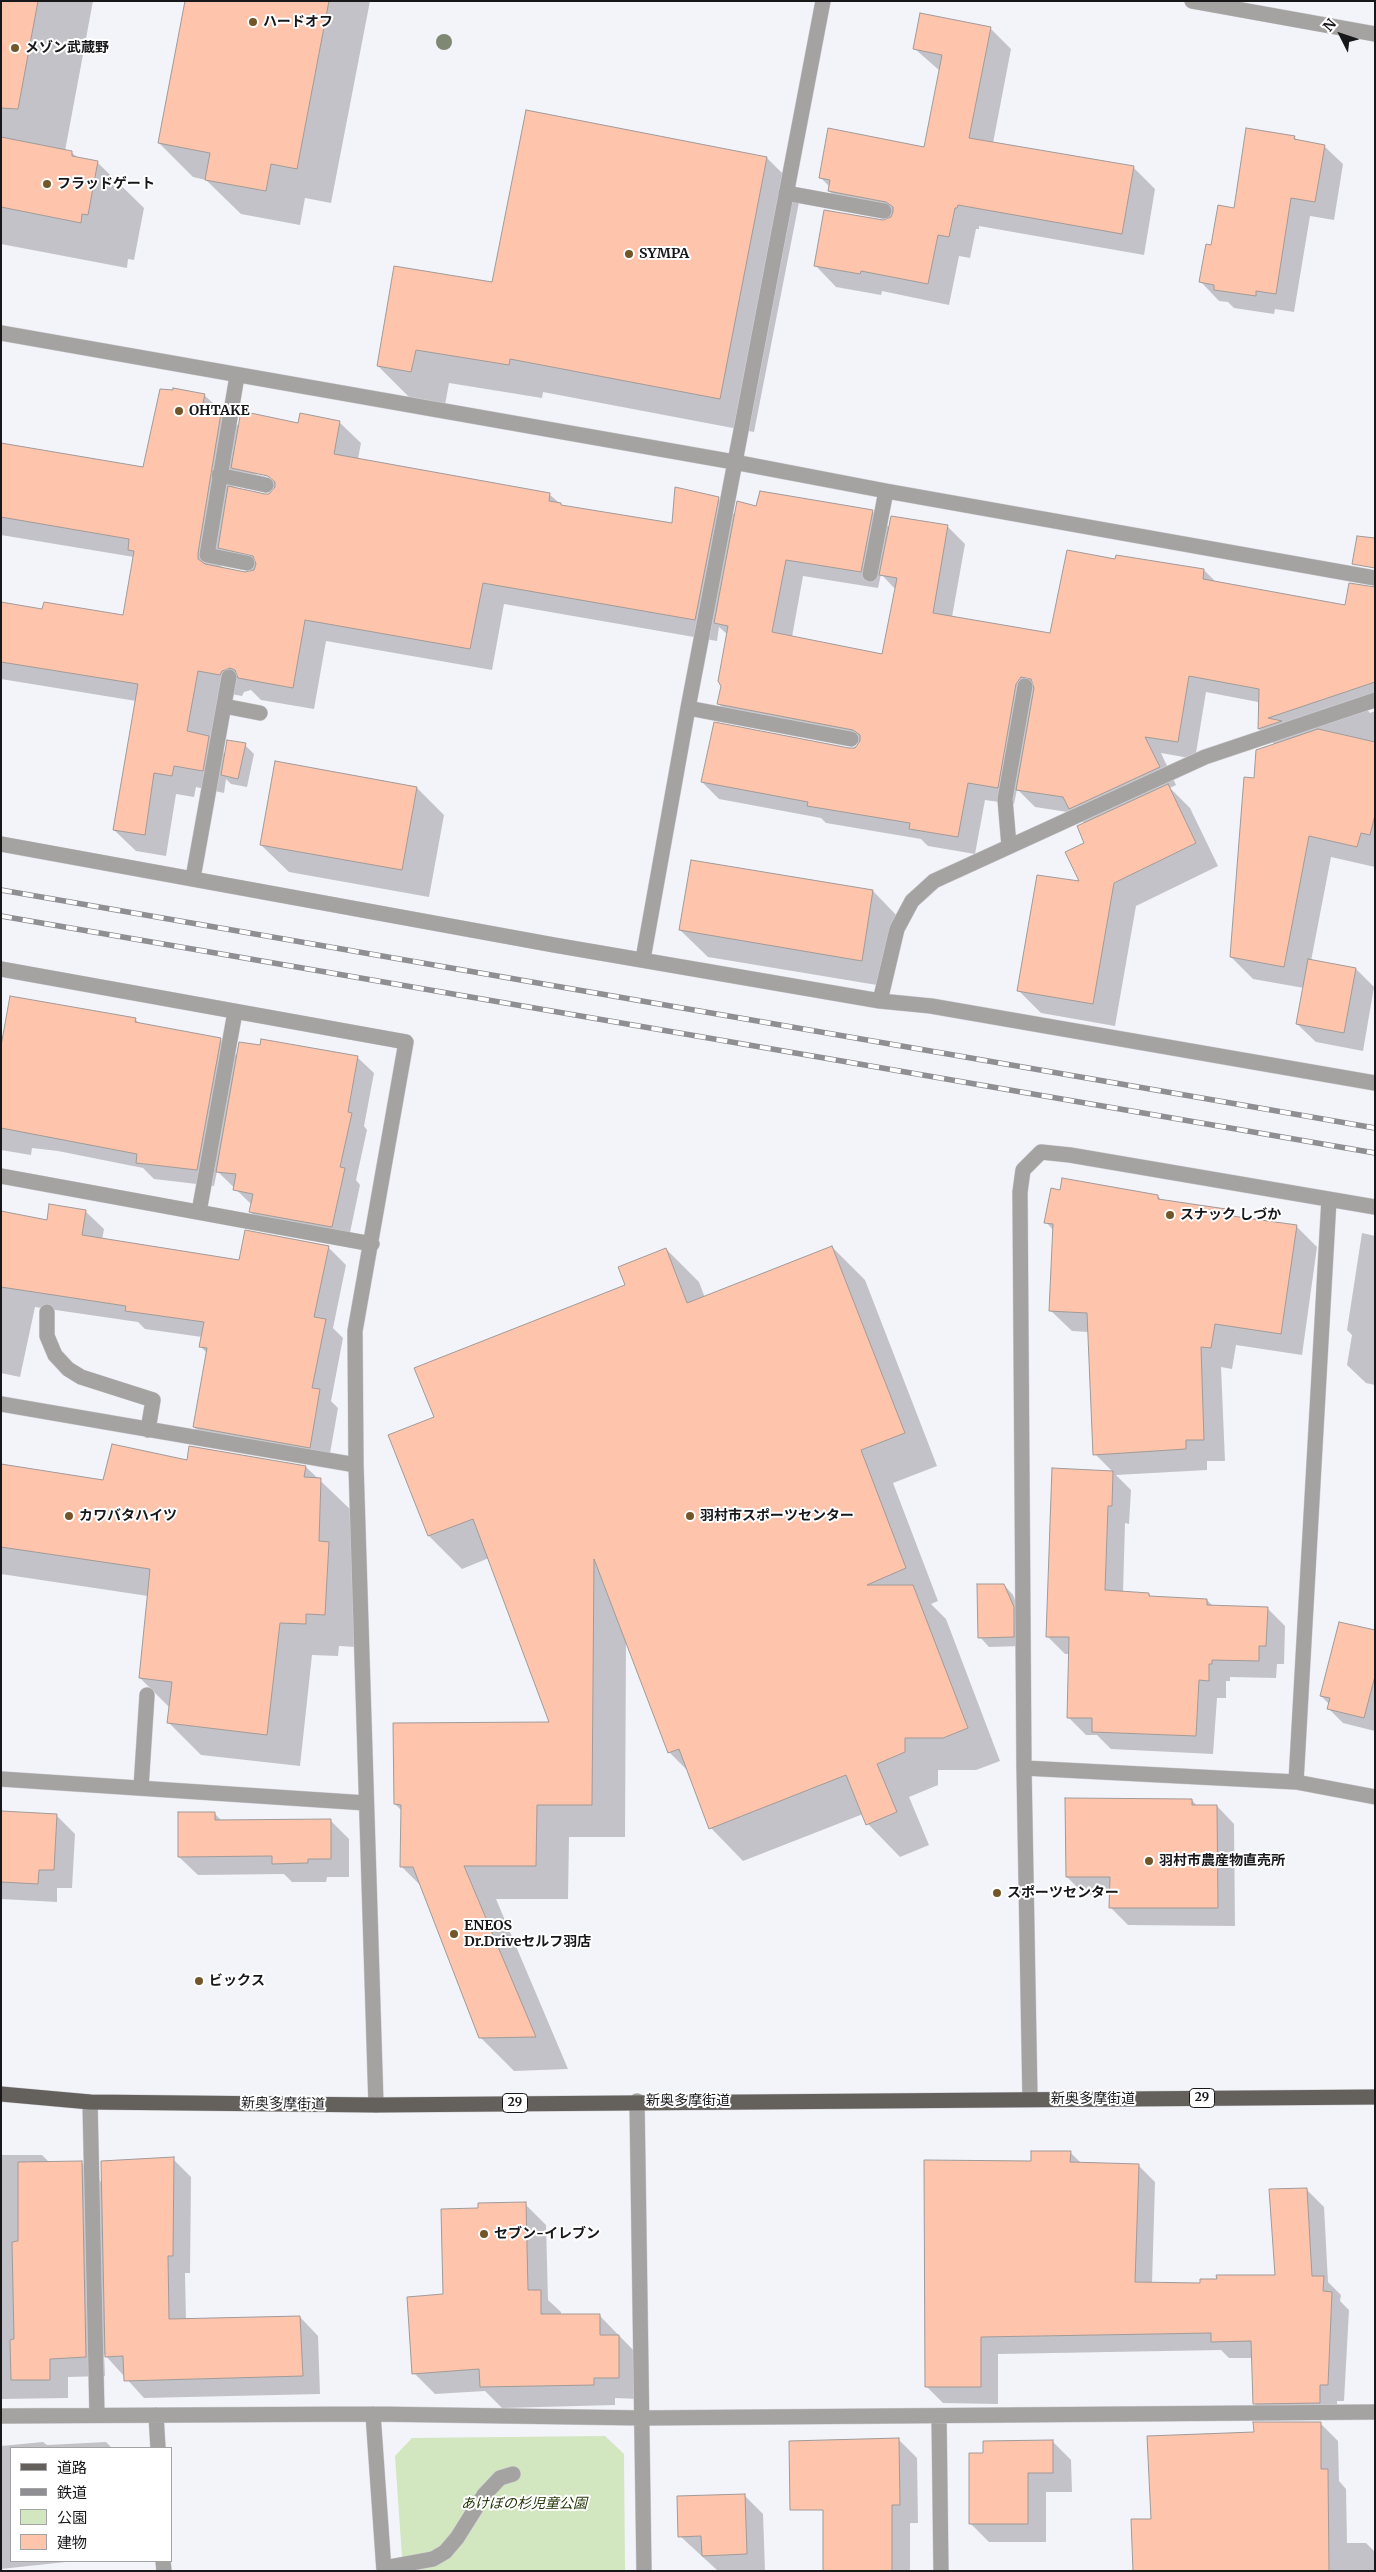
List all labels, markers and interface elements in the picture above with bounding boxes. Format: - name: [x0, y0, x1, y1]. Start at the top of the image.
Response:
- north arrow: [1316, 10, 1366, 60]
- place label: ハードオフ: [263, 14, 333, 30]
- text: N: [1319, 15, 1340, 35]
- marker: ハードオフ: [247, 16, 259, 28]
- place label: メゾン武蔵野: [25, 40, 109, 56]
- marker: メゾン武蔵野: [9, 42, 21, 54]
- place label: フラッドゲート: [57, 176, 155, 192]
- marker: フラッドゲート: [41, 178, 53, 190]
- place label: SYMPA: [639, 246, 689, 262]
- marker: SYMPA: [623, 248, 635, 260]
- place label: OHTAKE: [189, 403, 250, 419]
- marker: OHTAKE: [173, 405, 185, 417]
- place label: スナック しづか: [1180, 1207, 1281, 1223]
- marker: スナック しづか: [1164, 1209, 1176, 1221]
- place label: カワバタハイツ: [79, 1508, 177, 1524]
- place label: 羽村市スポーツセンター: [700, 1508, 854, 1524]
- marker: カワバタハイツ: [63, 1510, 75, 1522]
- marker: 羽村市スポーツセンター: [684, 1510, 696, 1522]
- place label: 羽村市農産物直売所: [1159, 1853, 1285, 1869]
- marker: 羽村市農産物直売所: [1143, 1855, 1155, 1867]
- place label: スポーツセンター: [1007, 1885, 1119, 1901]
- marker: スポーツセンター: [991, 1887, 1003, 1899]
- place label: ENEOS Dr.Driveセルフ羽店: [464, 1918, 591, 1950]
- marker: ENEOS Dr.Driveセルフ羽店: [448, 1928, 460, 1940]
- place label: ビックス: [209, 1973, 265, 1989]
- marker: ビックス: [193, 1975, 205, 1987]
- road number: 29: [1190, 2088, 1214, 2108]
- street label: 新奥多摩街道: [1051, 2091, 1135, 2107]
- street label: 新奥多摩街道: [646, 2093, 730, 2109]
- road number: 29: [502, 2094, 528, 2112]
- street label: 新奥多摩街道: [241, 2095, 325, 2113]
- place label: セブン-イレブン: [494, 2226, 600, 2242]
- marker: セブン-イレブン: [478, 2228, 490, 2240]
- legend: [10, 2447, 172, 2562]
- text: 道路: [57, 2458, 87, 2477]
- text: 鉄道: [57, 2483, 87, 2502]
- park label: あけぼの杉児童公園: [461, 2496, 587, 2512]
- text: 公園: [57, 2508, 87, 2527]
- text: 建物: [57, 2533, 87, 2552]

